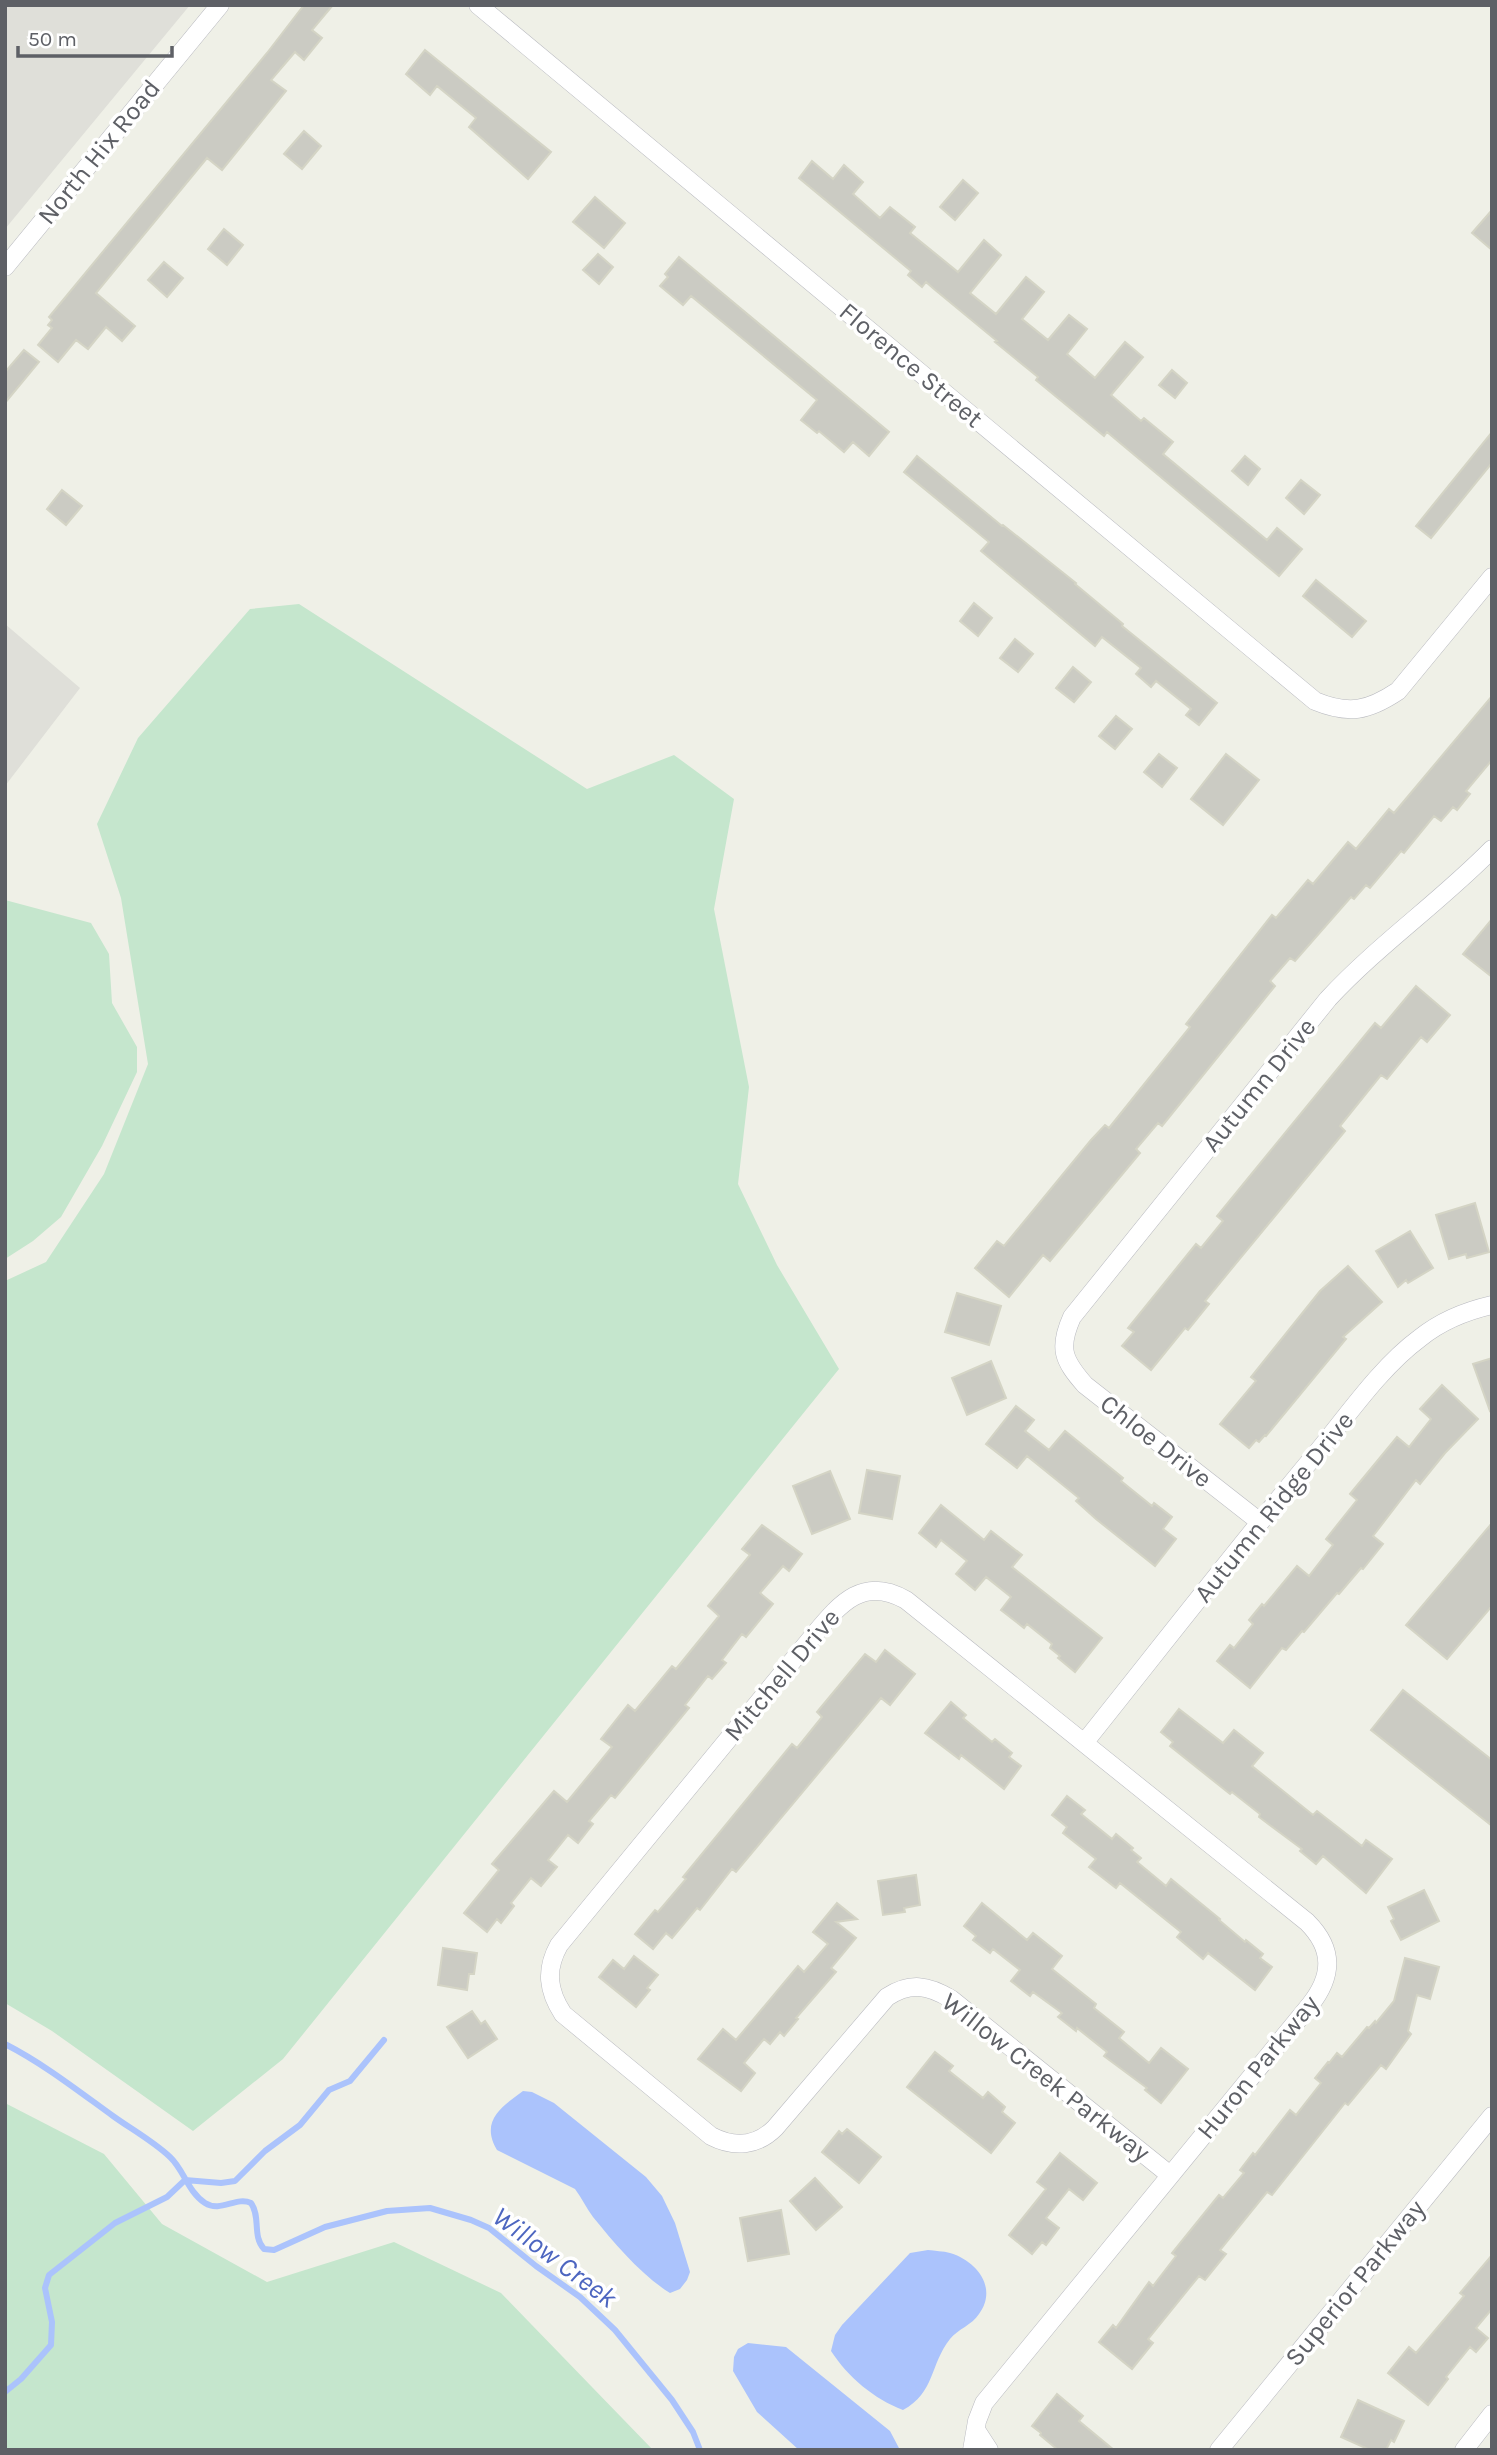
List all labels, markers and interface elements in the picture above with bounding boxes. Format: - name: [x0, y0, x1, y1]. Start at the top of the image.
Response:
- scale bar: [18, 14, 172, 58]
- text: 50 m: [28, 27, 77, 51]
- street label: North Hix Road: [31, 73, 167, 231]
- street label: Florence Street: [833, 296, 989, 434]
- street label: Autumn Drive: [1196, 1012, 1322, 1158]
- street label: Chloe Drive: [1094, 1388, 1218, 1494]
- street label: Autumn Ridge Drive: [1188, 1405, 1360, 1609]
- street label: Mitchell Drive: [718, 1602, 846, 1748]
- street label: Willow Creek Parkway: [936, 1986, 1156, 2168]
- street label: Huron Parkway: [1190, 1989, 1326, 2145]
- street label: Superior Parkway: [1278, 2194, 1432, 2372]
- water label: Willow Creek: [486, 2199, 624, 2315]

